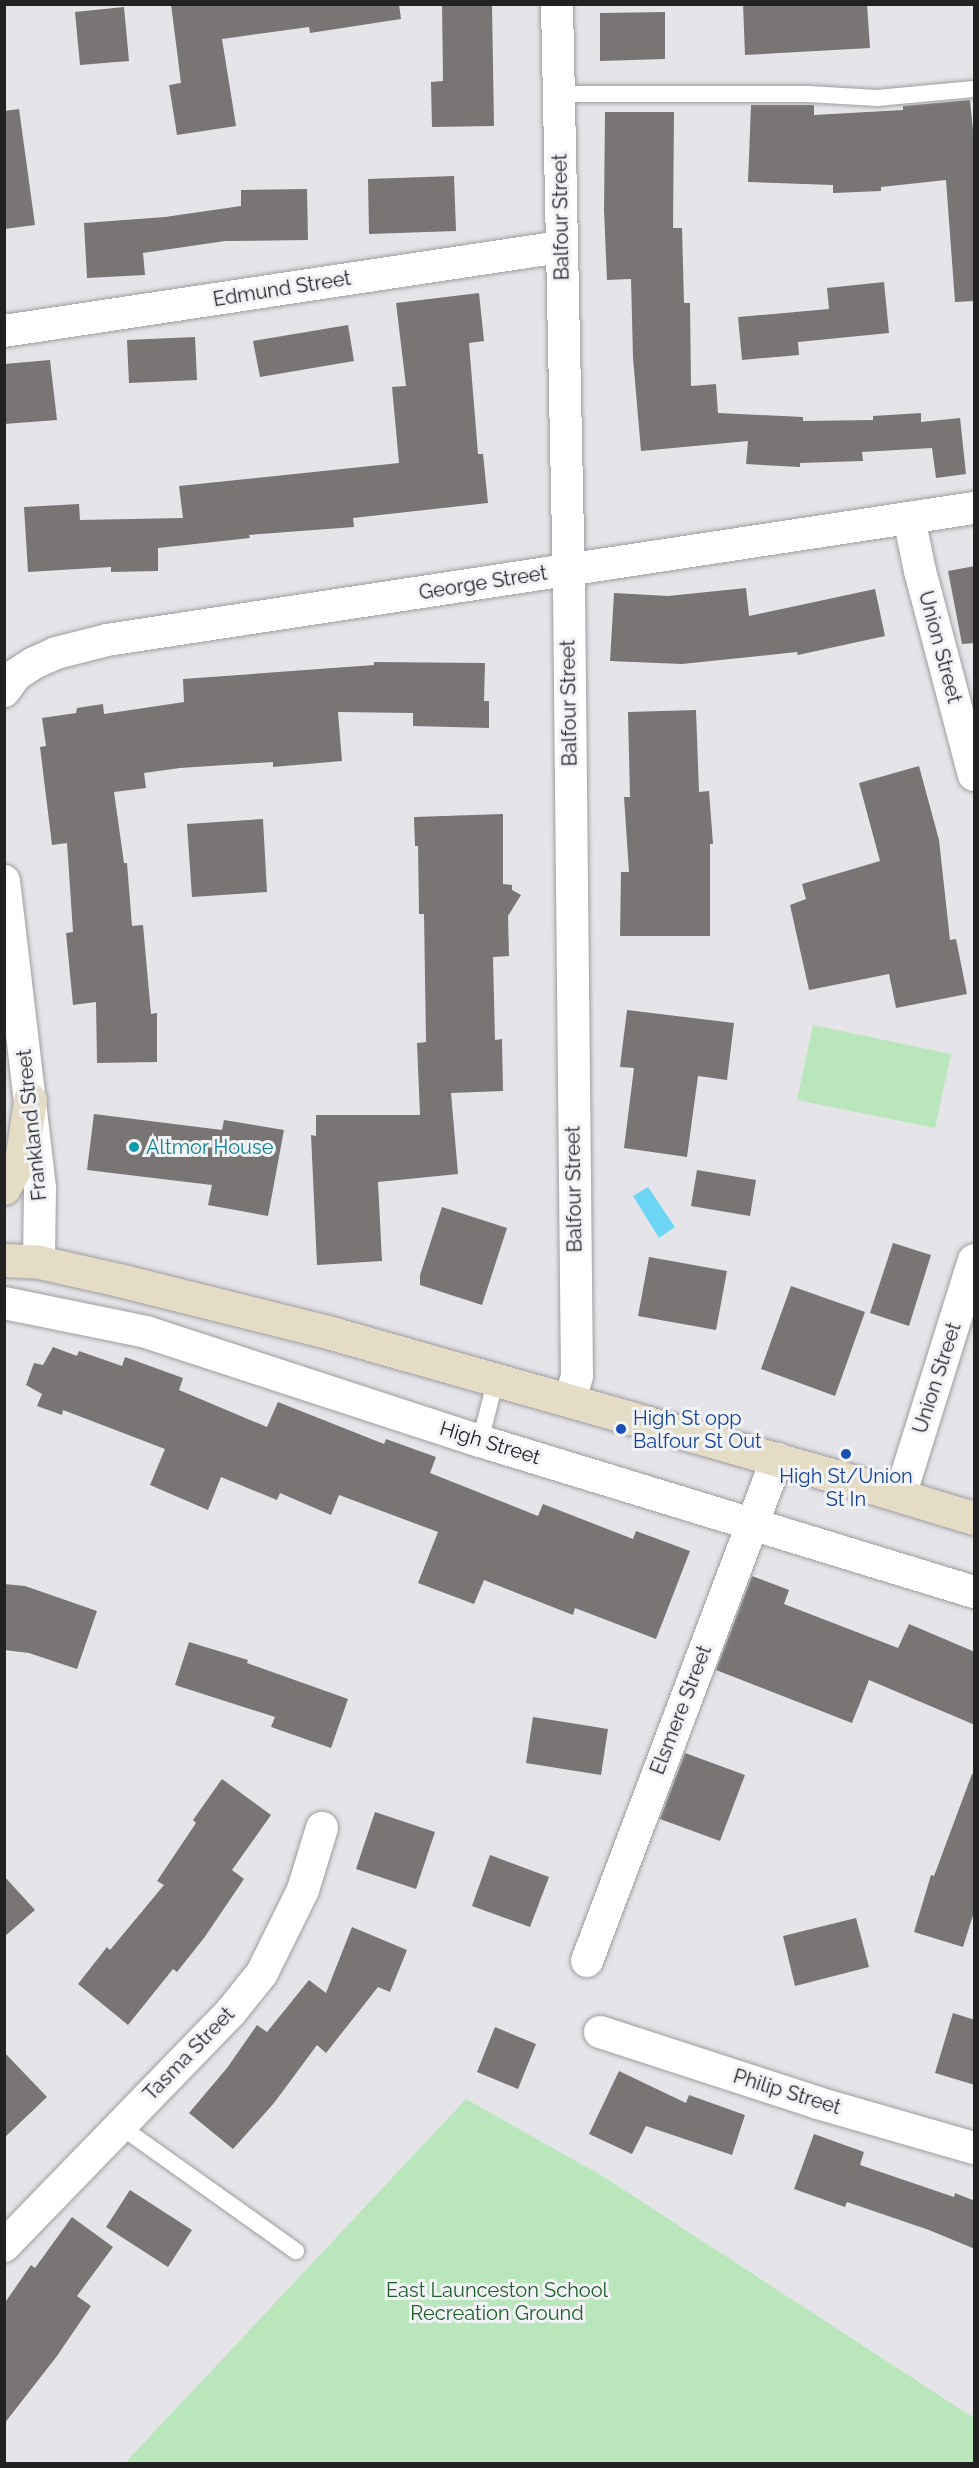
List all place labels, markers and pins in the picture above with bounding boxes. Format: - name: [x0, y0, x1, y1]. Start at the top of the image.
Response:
- place label: Altmor House: [146, 1135, 274, 1159]
- marker: Altmor House: [127, 1140, 141, 1154]
- place label: High St opp Balfour St Out: [633, 1406, 762, 1453]
- marker: High St opp Balfour St Out: [614, 1422, 628, 1436]
- marker: High St/Union St In: [839, 1447, 853, 1461]
- place label: High St/Union St In: [779, 1464, 913, 1511]

